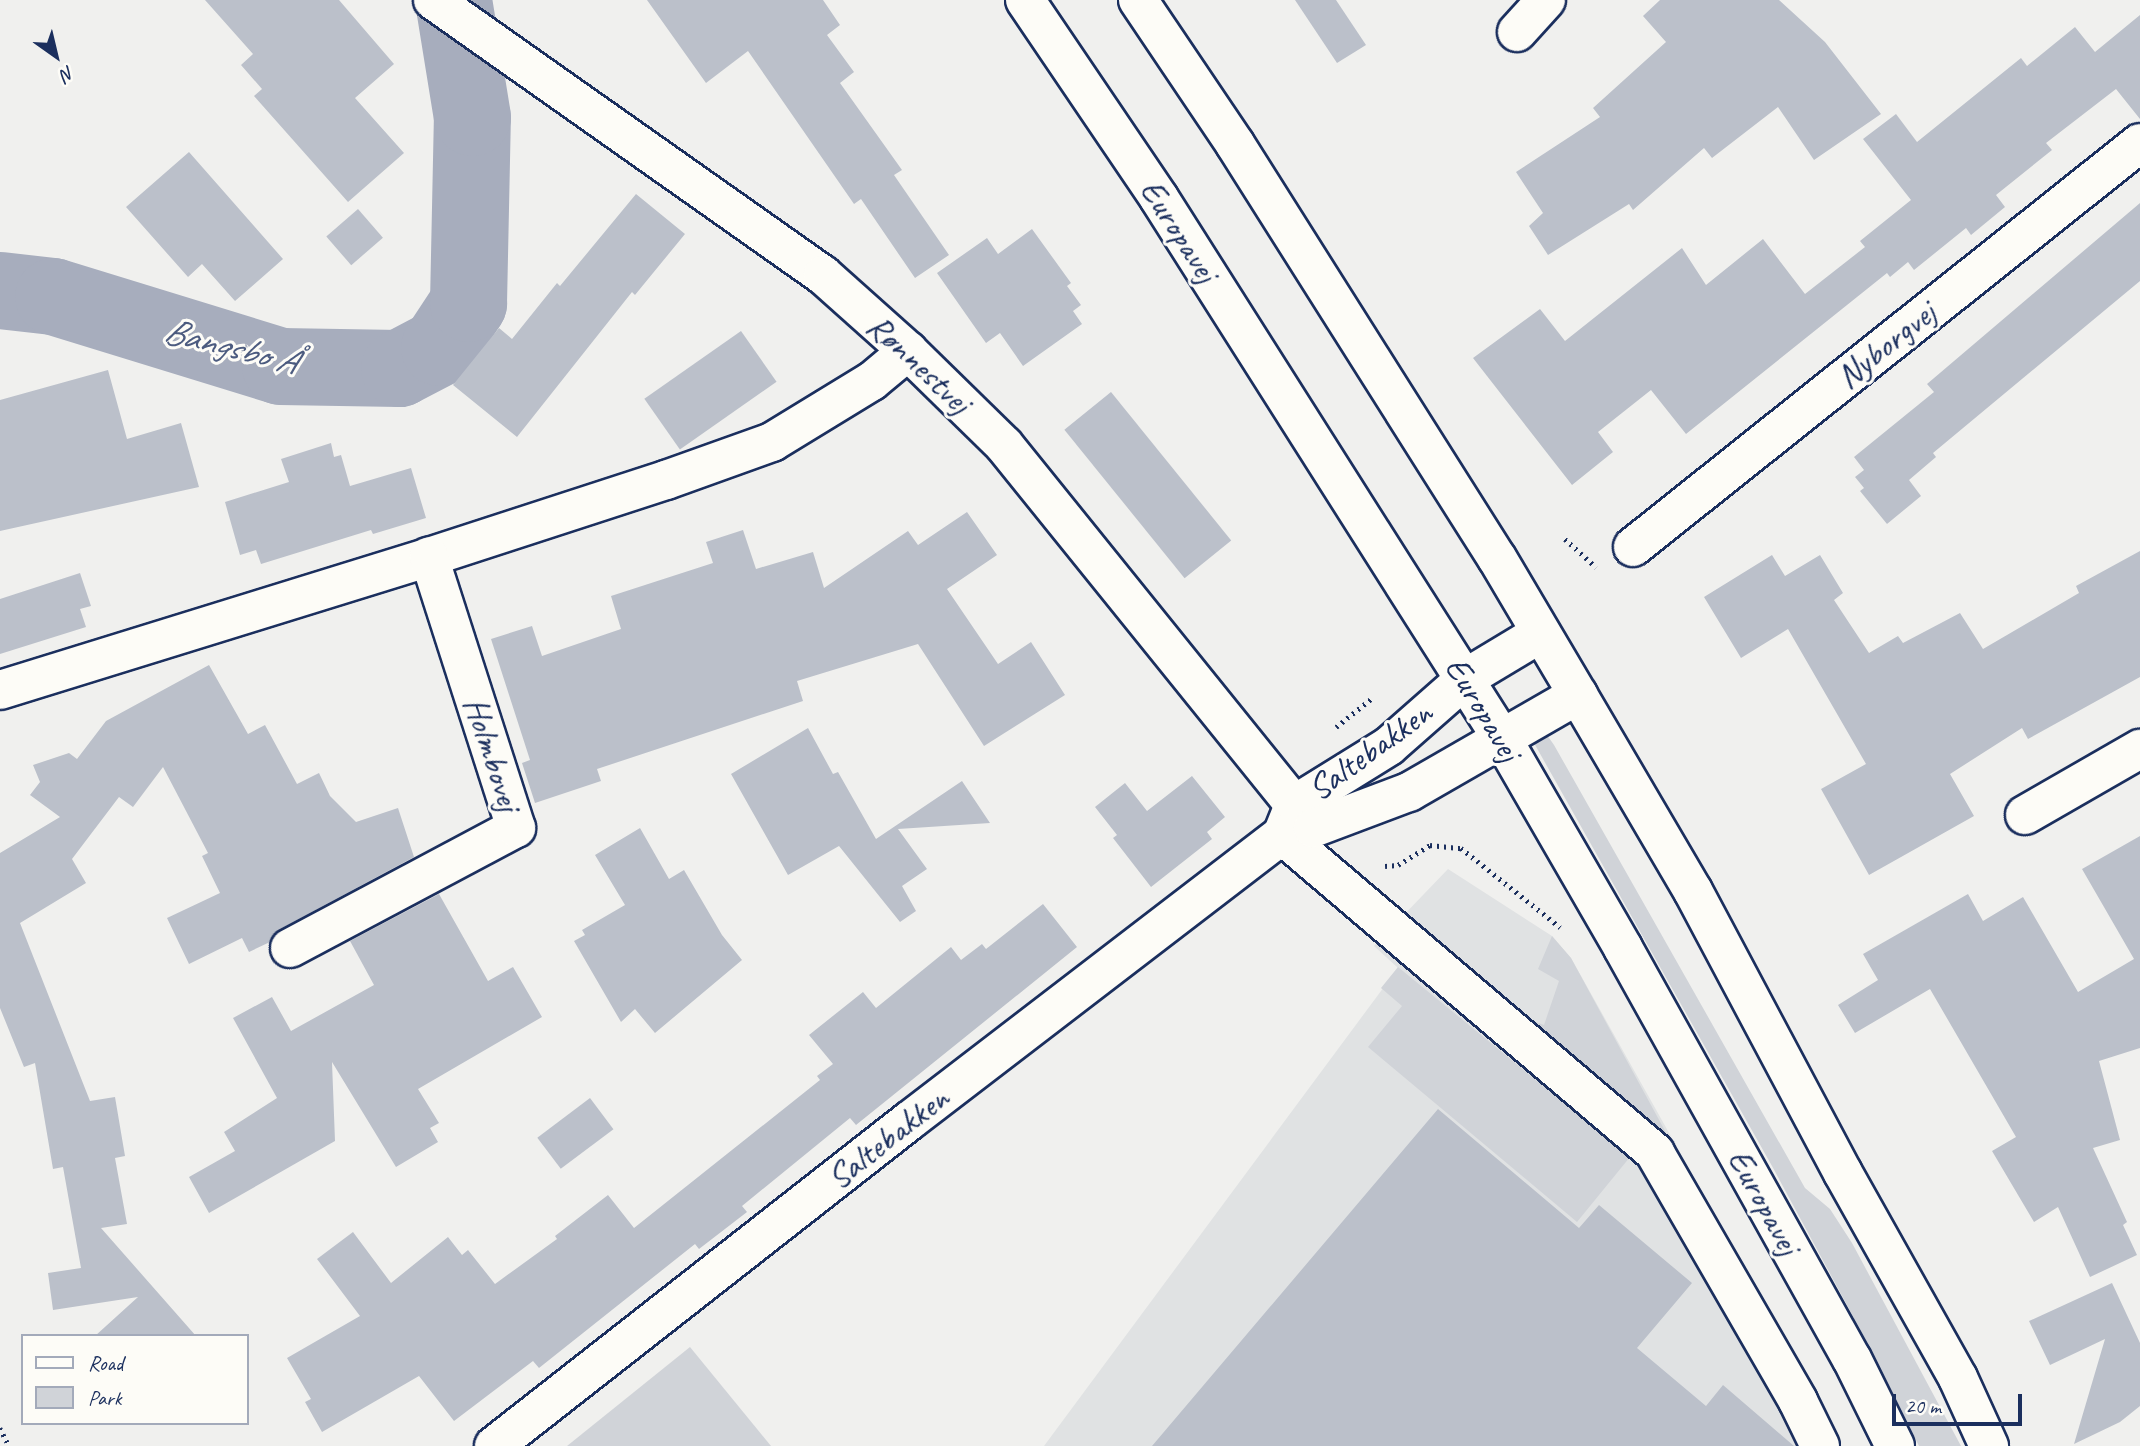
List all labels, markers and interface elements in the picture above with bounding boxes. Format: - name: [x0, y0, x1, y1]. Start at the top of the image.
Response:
- north arrow: [21, 21, 91, 91]
- text: N: [56, 60, 79, 87]
- street label: Europavej: [1130, 172, 1228, 290]
- street label: Nyborgvej: [1828, 292, 1944, 398]
- street label: Rønnestvej: [858, 305, 980, 423]
- water label: Bangsbo Å: [159, 308, 301, 384]
- street label: Europavej: [1436, 649, 1530, 769]
- street label: Holmbovej: [454, 692, 530, 816]
- street label: Saltebakken: [1300, 692, 1440, 810]
- street label: Saltebakken: [819, 1077, 957, 1199]
- street label: Europavej: [1718, 1142, 1810, 1262]
- legend: [21, 1334, 248, 1425]
- text: Road: [88, 1350, 123, 1376]
- scale bar: [1895, 1380, 2024, 1424]
- text: Park: [88, 1385, 121, 1411]
- text: 20 m: [1905, 1393, 1941, 1419]

